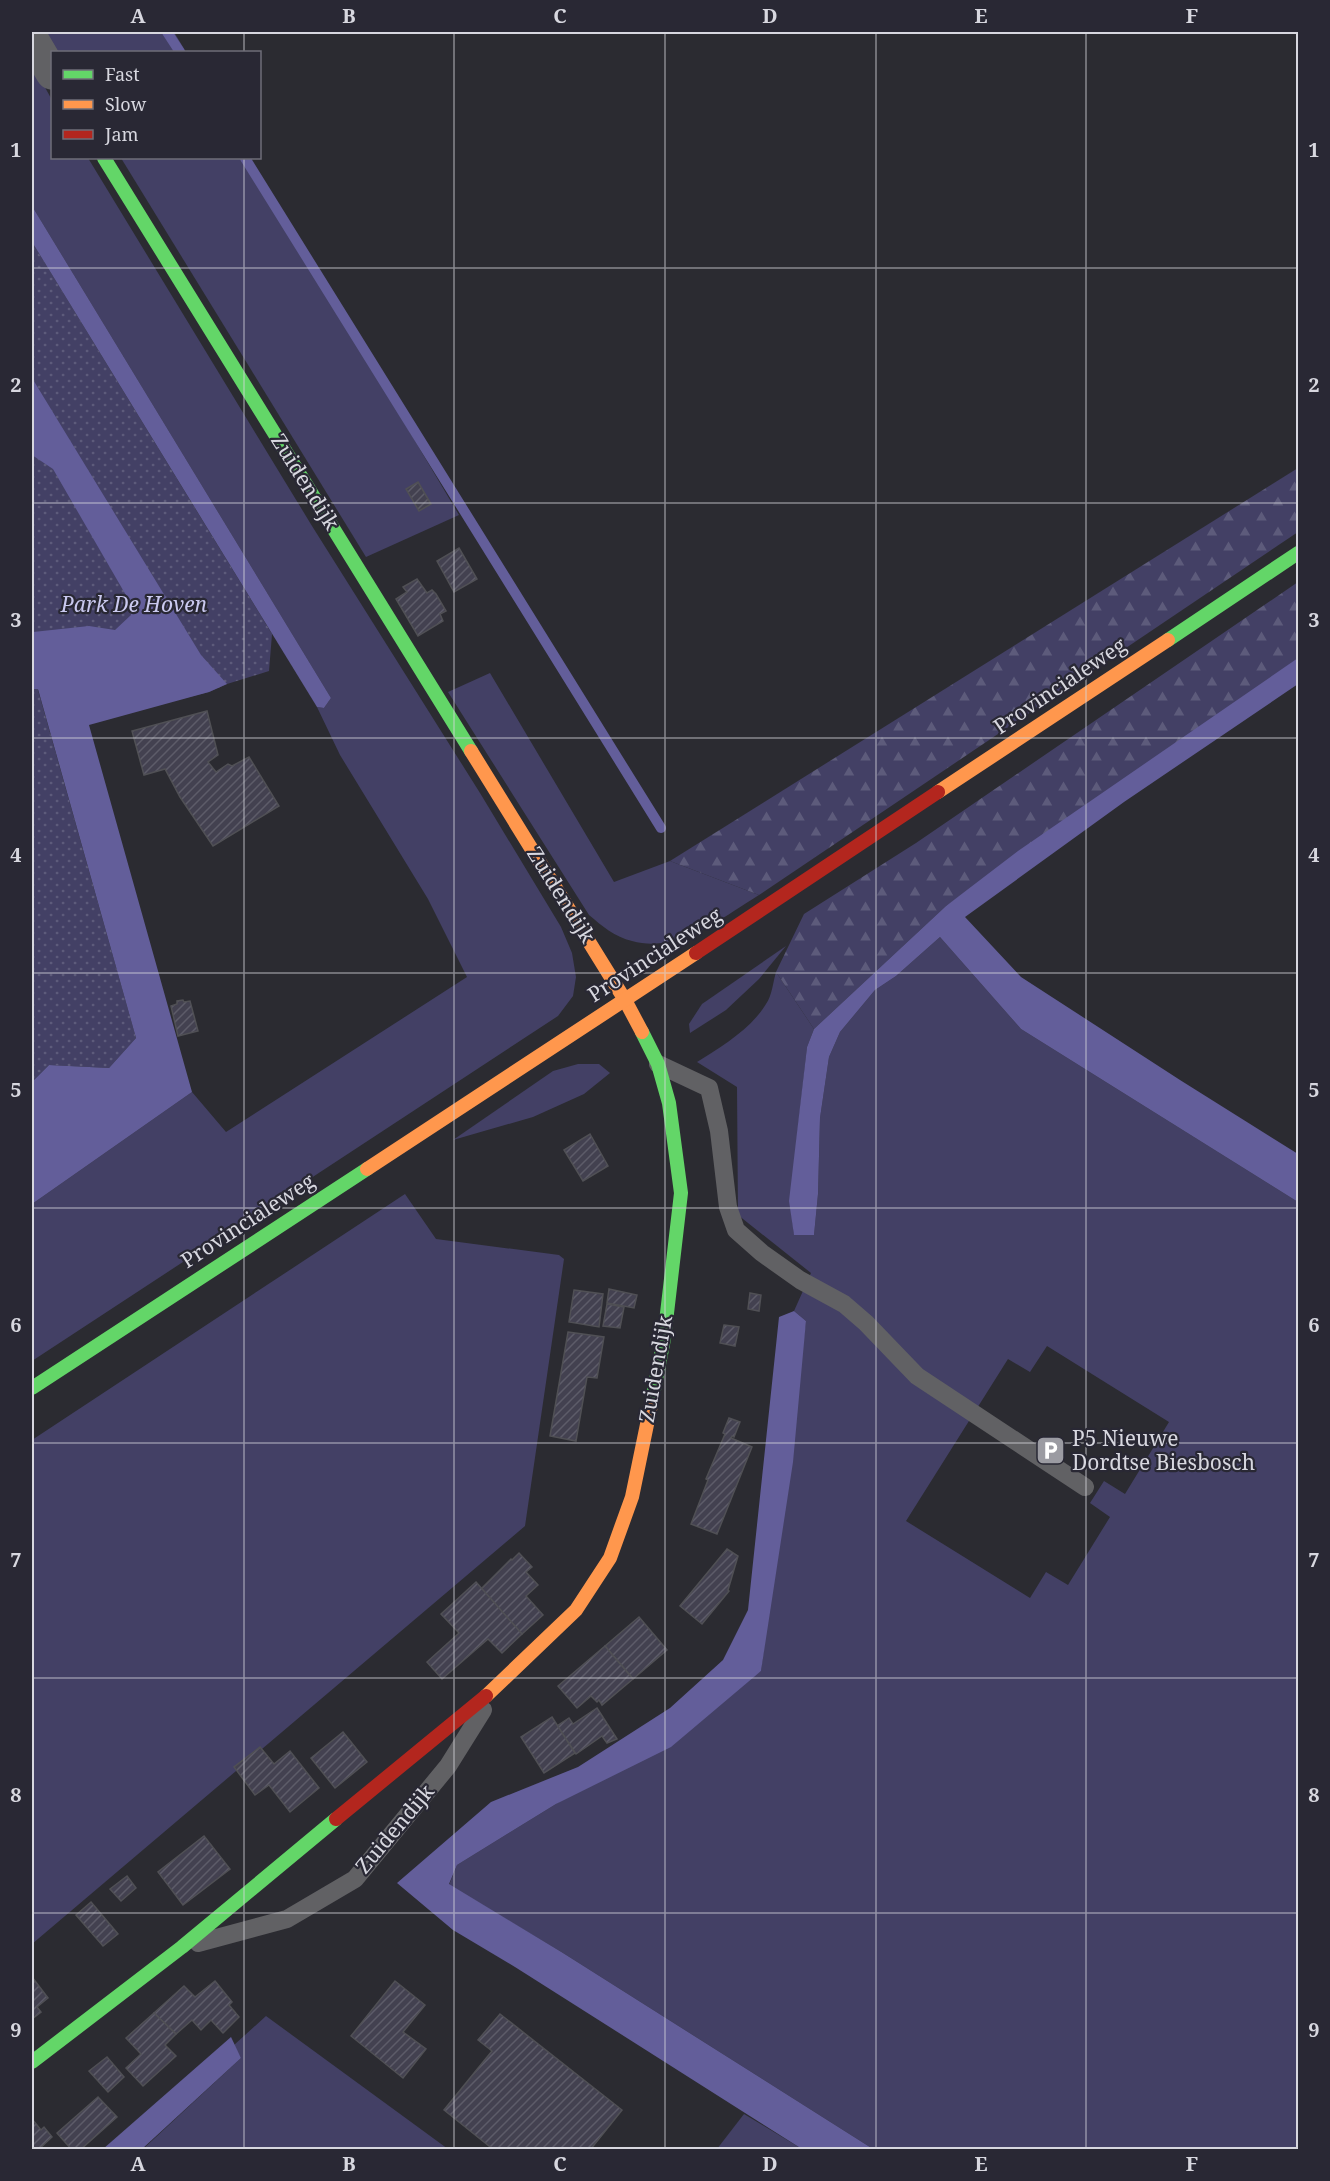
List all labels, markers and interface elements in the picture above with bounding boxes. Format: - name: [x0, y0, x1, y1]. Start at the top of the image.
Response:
- text: A: [130, 2, 146, 29]
- text: B: [342, 2, 356, 29]
- text: C: [553, 2, 567, 29]
- text: D: [762, 2, 778, 29]
- text: E: [974, 2, 988, 29]
- text: F: [1186, 2, 1198, 29]
- legend: [51, 51, 261, 159]
- text: Fast: [105, 62, 140, 86]
- text: Slow: [105, 92, 147, 116]
- text: Jam: [104, 122, 139, 146]
- text: 1: [10, 136, 22, 163]
- text: 1: [1308, 136, 1320, 163]
- text: 2: [10, 371, 22, 398]
- text: 2: [1308, 371, 1320, 398]
- street label: Zuidendijk: [265, 428, 347, 535]
- park label: Park De Hoven: [60, 590, 208, 618]
- text: 3: [10, 606, 22, 633]
- text: 3: [1308, 606, 1320, 633]
- street label: Provincialeweg: [988, 630, 1132, 740]
- text: 4: [10, 841, 22, 868]
- street label: Zuidendijk: [521, 841, 603, 948]
- text: 4: [1308, 841, 1320, 868]
- street label: Provincialeweg: [582, 900, 727, 1008]
- text: 5: [10, 1076, 22, 1103]
- text: 5: [1308, 1076, 1320, 1103]
- street label: Provincialeweg: [175, 1166, 320, 1274]
- text: 6: [10, 1311, 22, 1338]
- text: 6: [1308, 1311, 1320, 1338]
- street label: Zuidendijk: [632, 1312, 678, 1425]
- place label: P5 Nieuwe Dordtse Biesbosch: [1072, 1424, 1255, 1476]
- parking icon: P5 Nieuwe Dordtse Biesbosch: [1035, 1435, 1067, 1467]
- text: 7: [10, 1546, 22, 1573]
- text: 7: [1308, 1546, 1320, 1573]
- street label: Zuidendijk: [349, 1777, 440, 1879]
- text: 8: [10, 1781, 22, 1808]
- text: 8: [1308, 1781, 1320, 1808]
- text: 9: [10, 2016, 22, 2043]
- text: 9: [1308, 2016, 1320, 2043]
- text: A: [130, 2150, 146, 2177]
- text: B: [342, 2150, 356, 2177]
- text: C: [553, 2150, 567, 2177]
- text: D: [762, 2150, 778, 2177]
- text: E: [974, 2150, 988, 2177]
- text: F: [1186, 2150, 1198, 2177]

